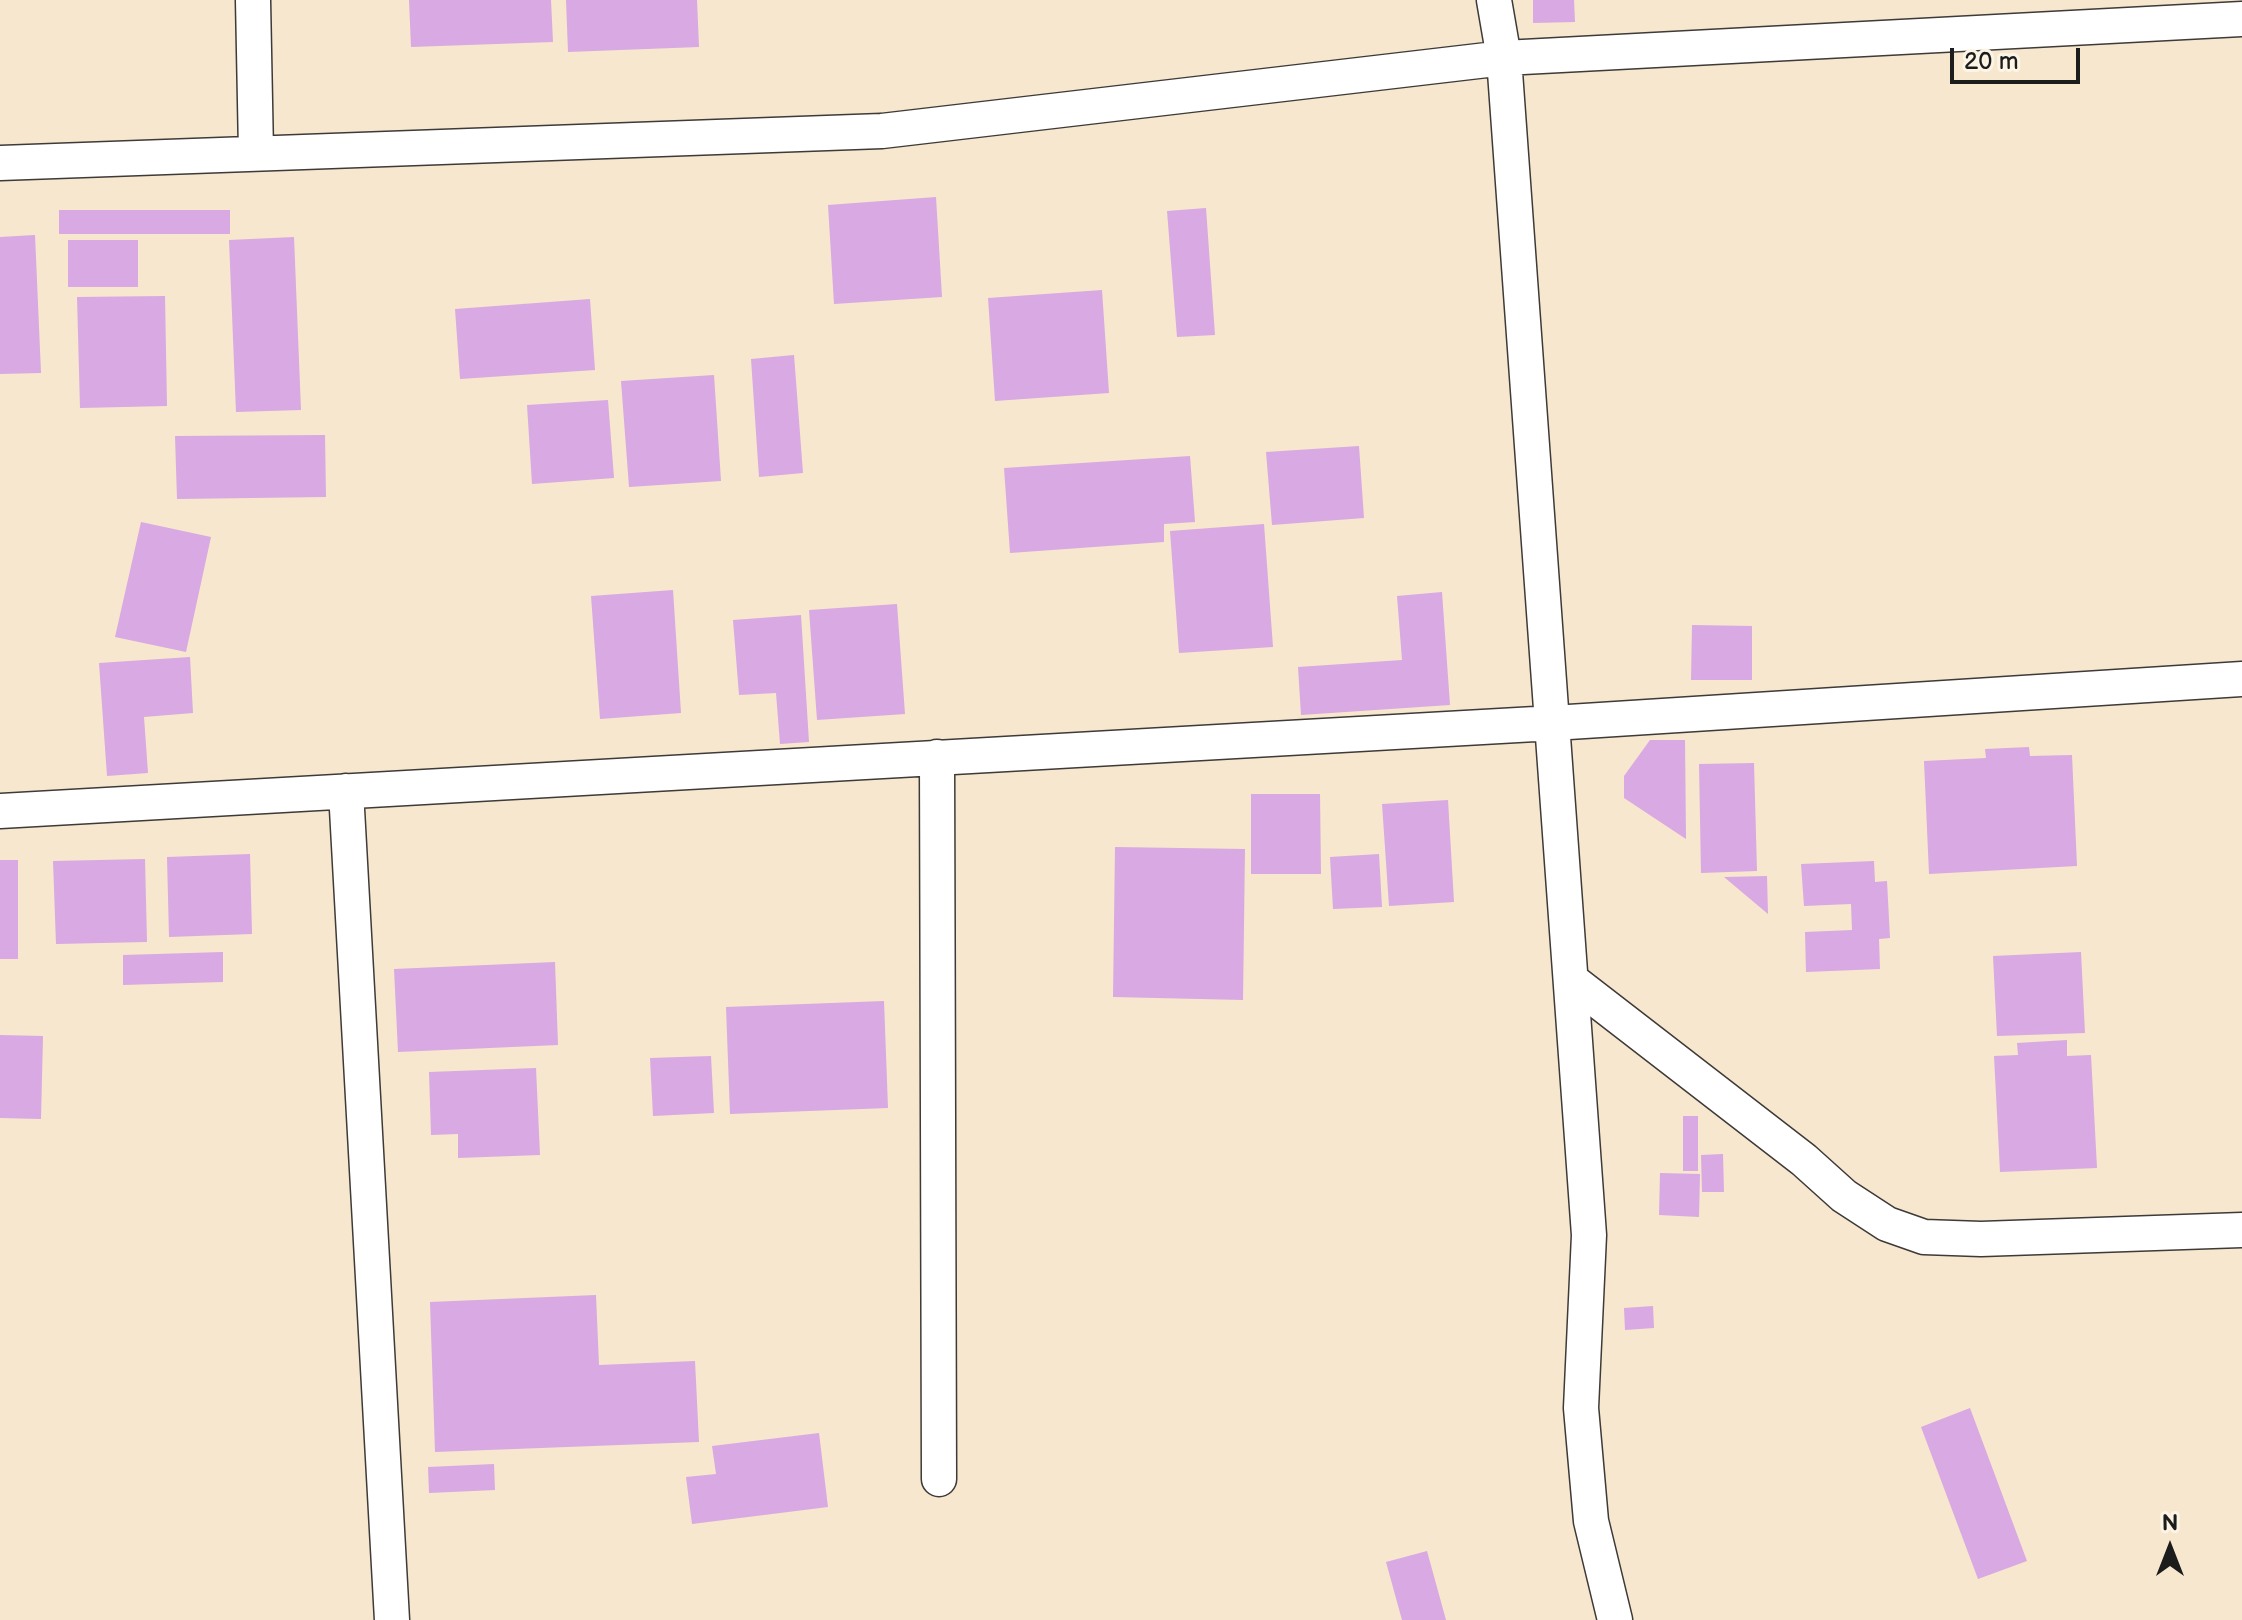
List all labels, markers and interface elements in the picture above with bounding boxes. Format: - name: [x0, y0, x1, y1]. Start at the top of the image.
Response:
- scale bar: [1954, 32, 2084, 82]
- text: 20 m: [1964, 47, 2019, 76]
- north arrow: [2130, 1508, 2210, 1588]
- text: N: [2162, 1510, 2178, 1537]

